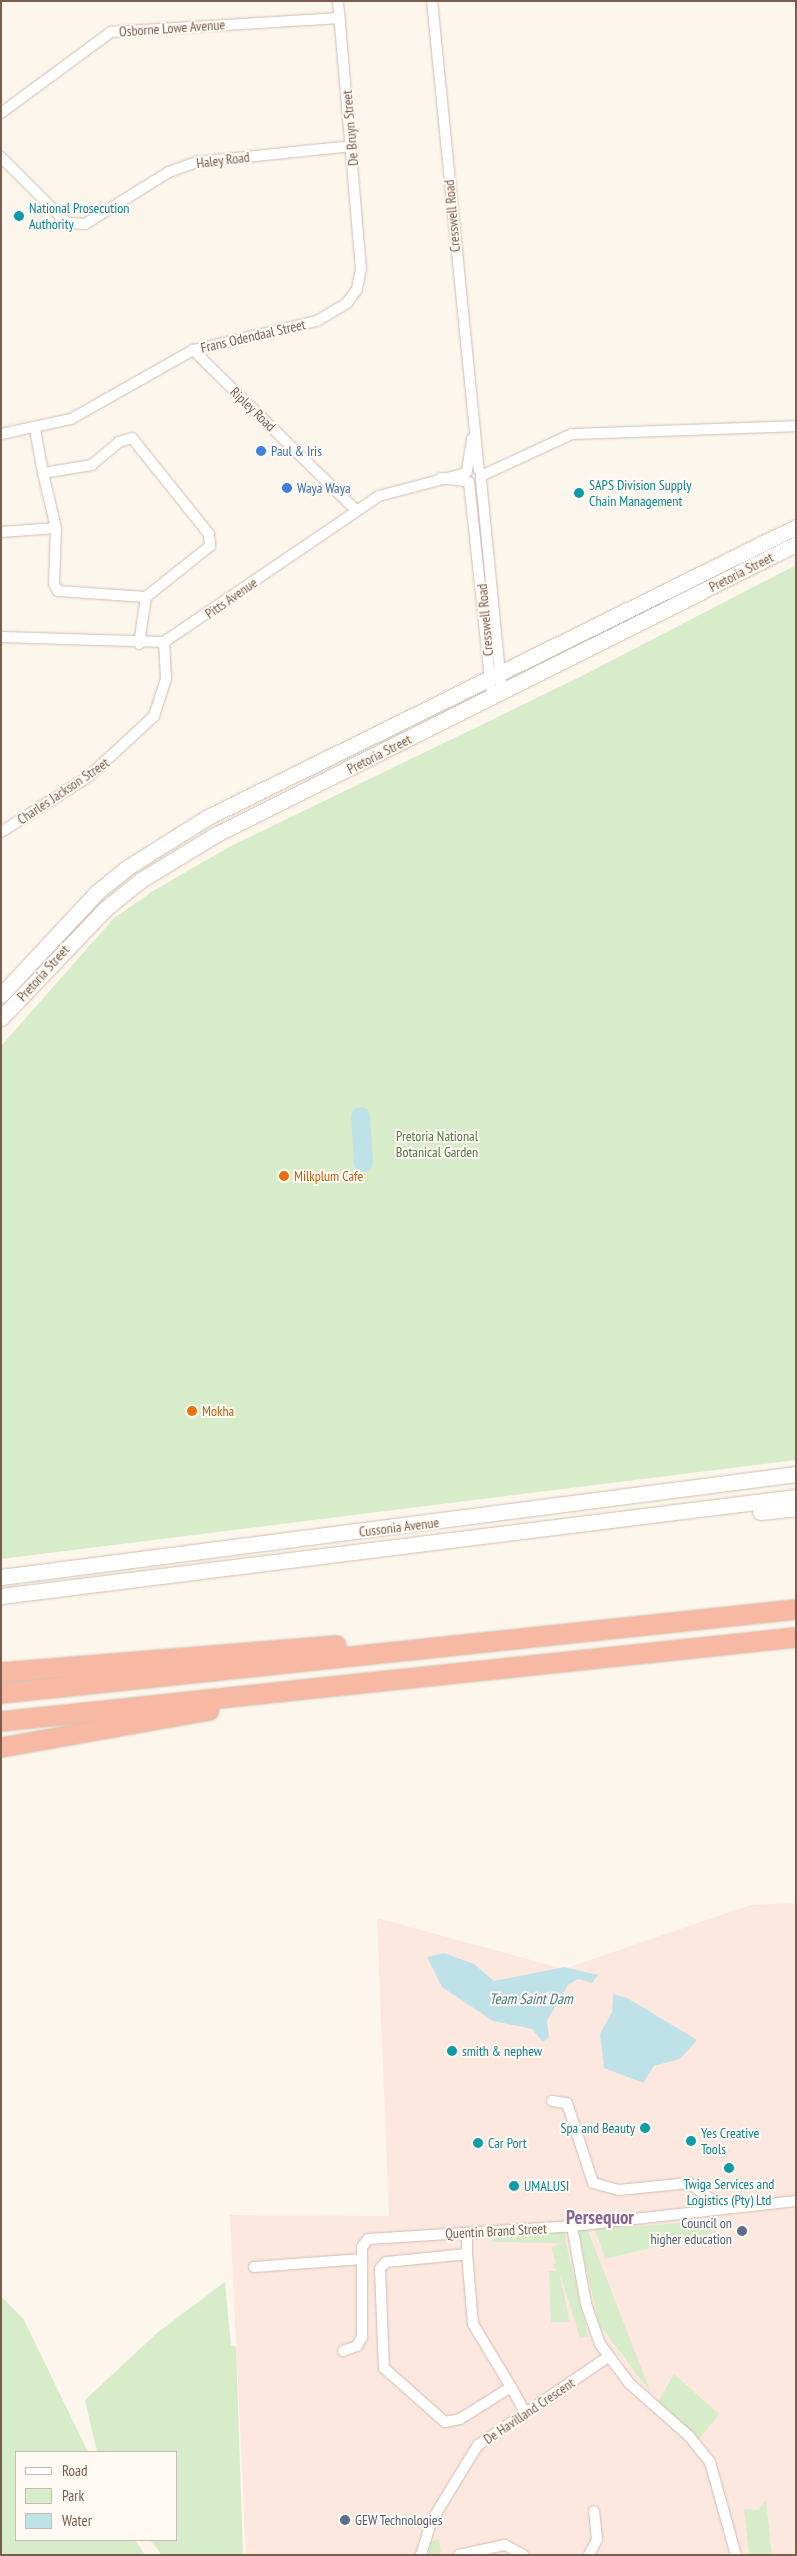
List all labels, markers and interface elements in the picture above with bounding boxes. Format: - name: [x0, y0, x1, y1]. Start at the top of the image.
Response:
- street label: Osborne Lowe Avenue: [118, 16, 226, 40]
- street label: De Bruyn Street: [338, 89, 362, 167]
- street label: Haley Road: [195, 148, 251, 172]
- street label: Cresswell Road: [440, 179, 464, 253]
- place label: National Prosecution Authority: [29, 200, 129, 232]
- marker: National Prosecution Authority: [13, 210, 25, 222]
- street label: Frans Odendaal Street: [199, 316, 307, 356]
- street label: Ripley Road: [227, 383, 279, 435]
- place label: Paul & Iris: [271, 443, 322, 459]
- marker: Paul & Iris: [255, 445, 267, 457]
- place label: SAPS Division Supply Chain Management: [589, 477, 691, 510]
- place label: Waya Waya: [297, 480, 351, 496]
- marker: Waya Waya: [281, 482, 293, 494]
- marker: SAPS Division Supply Chain Management: [573, 487, 585, 499]
- street label: Pretoria Street: [706, 549, 776, 595]
- street label: Pitts Avenue: [202, 574, 260, 622]
- street label: Cresswell Road: [473, 583, 497, 657]
- street label: Pretoria Street: [344, 731, 414, 777]
- street label: Charles Jackson Street: [14, 754, 112, 828]
- street label: Pretoria Street: [13, 941, 73, 1005]
- park label: Pretoria National Botanical Garden: [396, 1128, 478, 1160]
- place label: Milkplum Cafe: [294, 1168, 363, 1184]
- marker: Milkplum Cafe: [278, 1170, 290, 1182]
- place label: Mokha: [202, 1403, 234, 1419]
- marker: Mokha: [186, 1405, 198, 1417]
- street label: Cussonia Avenue: [358, 1514, 440, 1540]
- water label: Team Saint Dam: [489, 1990, 573, 2008]
- place label: smith & nephew: [462, 2043, 542, 2059]
- marker: smith & nephew: [446, 2045, 458, 2057]
- place label: Spa and Beauty: [560, 2120, 635, 2136]
- marker: Spa and Beauty: [639, 2122, 651, 2134]
- place label: Yes Creative Tools: [701, 2125, 759, 2158]
- place label: Car Port: [488, 2135, 527, 2151]
- marker: Yes Creative Tools: [685, 2135, 697, 2147]
- marker: Car Port: [472, 2137, 484, 2149]
- marker: Twiga Services and Logistics (Pty) Ltd: [723, 2162, 735, 2174]
- place label: Twiga Services and Logistics (Pty) Ltd: [684, 2176, 774, 2208]
- place label: UMALUSI: [524, 2178, 569, 2194]
- marker: UMALUSI: [508, 2180, 520, 2192]
- district label: Persequor: [566, 2207, 634, 2229]
- place label: Council on higher education: [650, 2215, 732, 2248]
- street label: Quentin Brand Street: [445, 2220, 547, 2242]
- marker: Council on higher education: [736, 2225, 748, 2237]
- street label: De Havilland Crescent: [480, 2374, 578, 2448]
- legend: [15, 2451, 178, 2541]
- text: Road: [62, 2461, 88, 2480]
- text: Park: [62, 2486, 84, 2505]
- text: Water: [62, 2511, 92, 2530]
- place label: GEW Technologies: [355, 2512, 443, 2528]
- marker: GEW Technologies: [339, 2514, 351, 2526]

